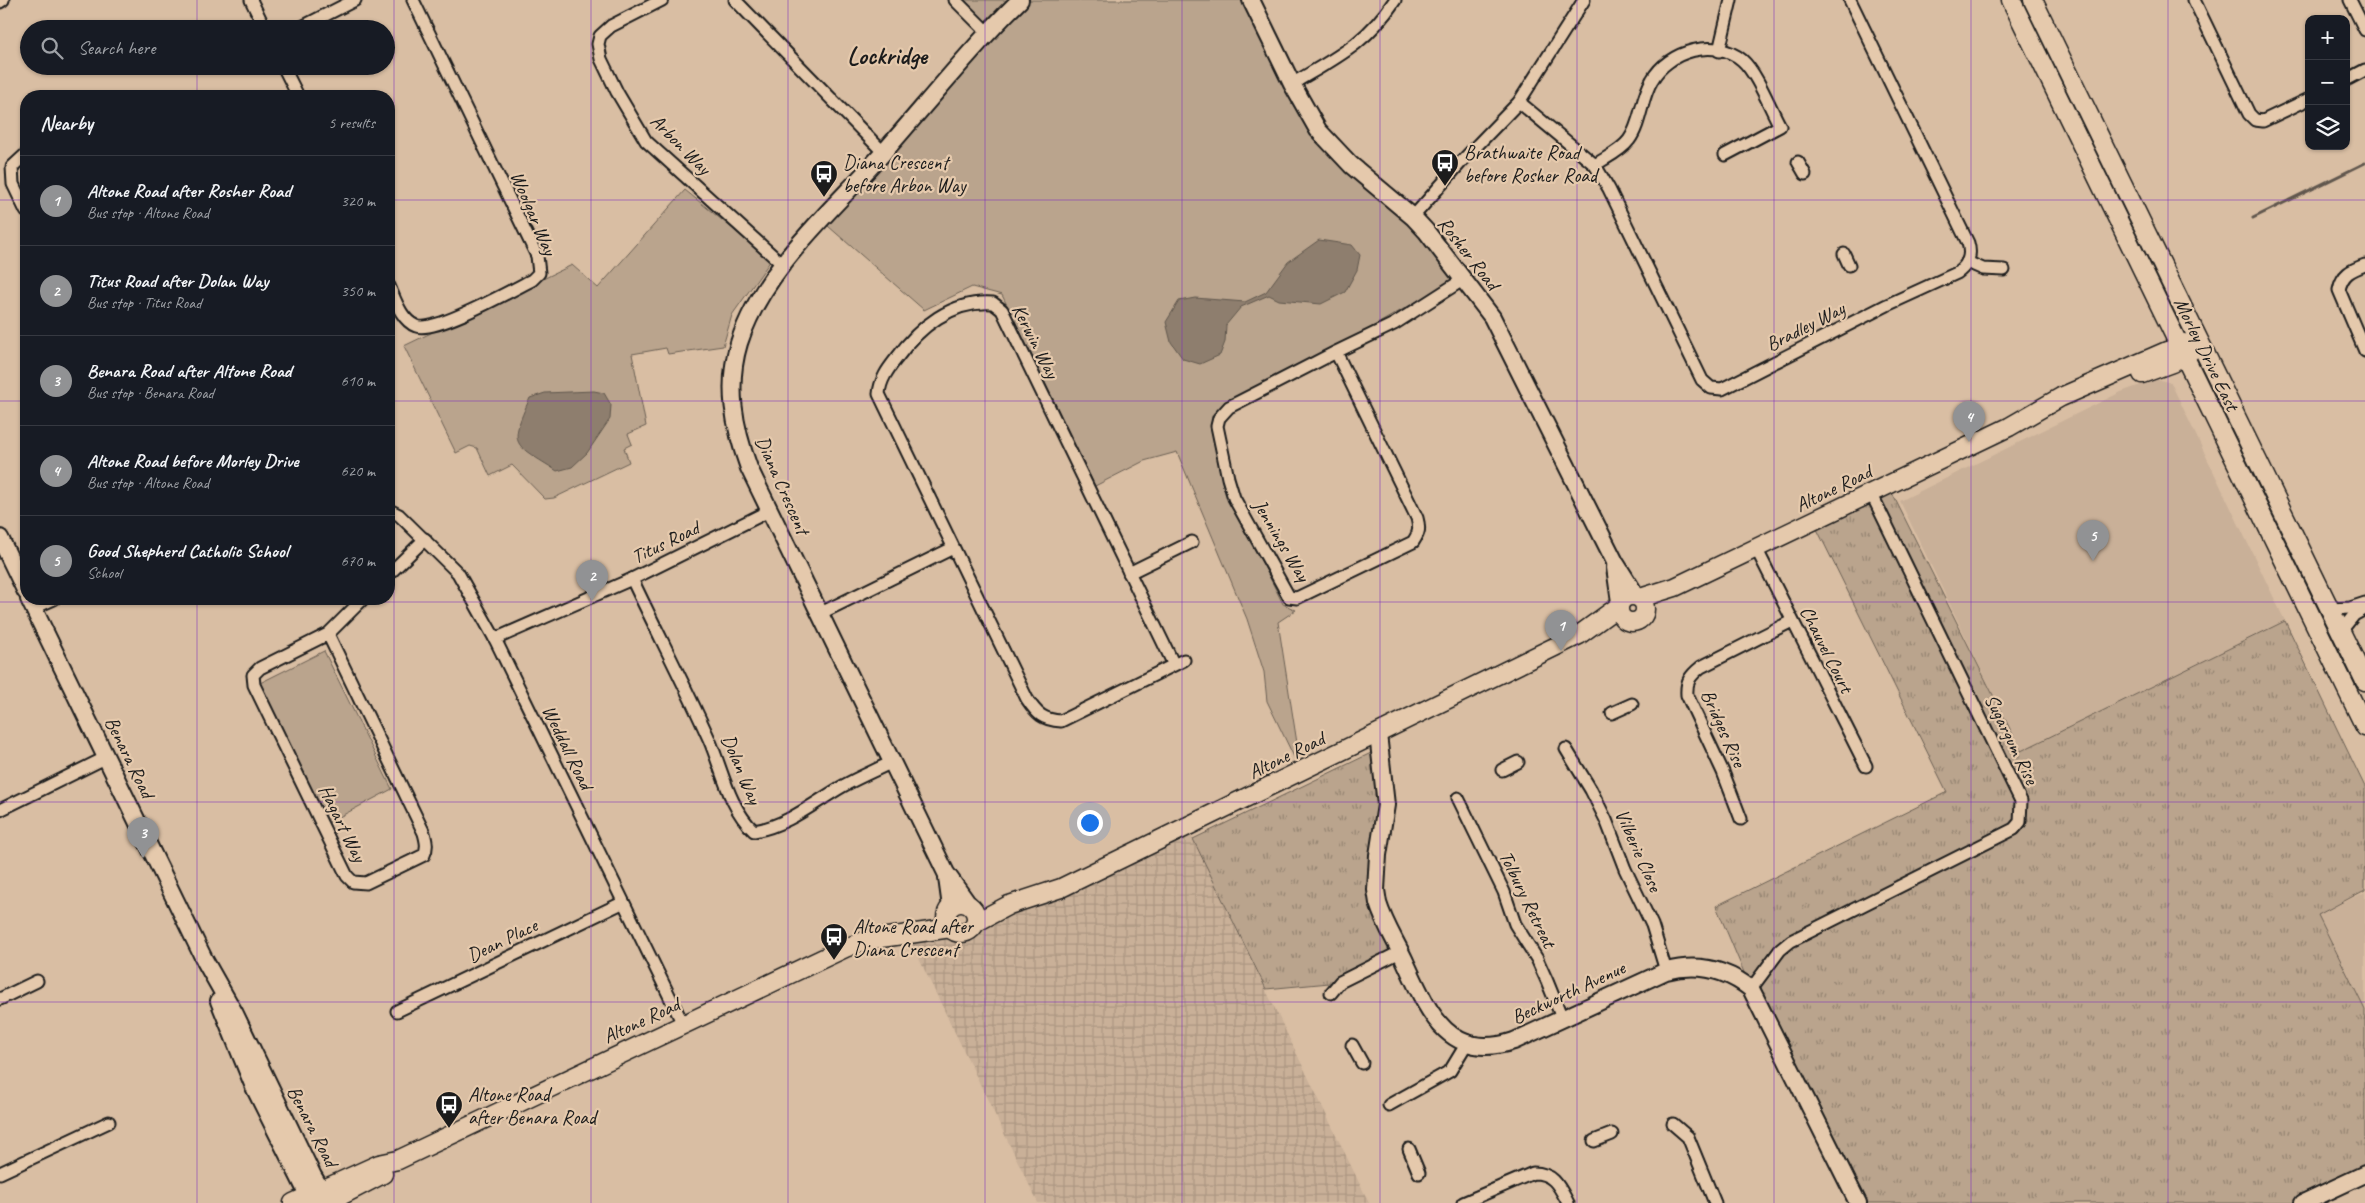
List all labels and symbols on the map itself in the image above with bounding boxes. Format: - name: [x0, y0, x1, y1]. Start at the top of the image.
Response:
- district label: Lockridge: [847, 40, 928, 72]
- street label: Arbon Way: [645, 109, 718, 182]
- place label: Brathwaite Road before Rosher Road: [1464, 140, 1600, 188]
- bus stop icon: Brathwaite Road before Rosher Road: [1430, 148, 1460, 187]
- place label: Diana Crescent before Arbon Way: [843, 150, 968, 198]
- bus stop icon: Diana Crescent before Arbon Way: [809, 159, 839, 198]
- street label: Woolgar Way: [505, 167, 563, 261]
- street label: Rosher Road: [1432, 212, 1507, 297]
- street label: Morley Drive East: [2168, 294, 2246, 417]
- street label: Bradley Way: [1762, 295, 1850, 357]
- street label: Kerwin Way: [1006, 300, 1066, 385]
- pin: 4: [1953, 401, 1985, 442]
- street label: Diana Crescent: [750, 432, 817, 541]
- street label: Altone Road: [1791, 458, 1878, 518]
- street label: Jennings Way: [1247, 494, 1317, 588]
- street label: Titus Road: [627, 514, 706, 570]
- pin: 5: [2077, 520, 2109, 561]
- pin: 2: [576, 560, 608, 601]
- street label: Chauvel Court: [1794, 602, 1860, 699]
- pin: 1: [1545, 610, 1577, 651]
- street label: Bridges Rise: [1695, 685, 1752, 772]
- street label: Sugargum Rise: [1979, 690, 2045, 790]
- street label: Weddall Road: [536, 701, 600, 796]
- street label: Benara Road: [99, 712, 161, 805]
- street label: Altone Road: [1244, 725, 1331, 785]
- street label: Dolan Way: [716, 730, 768, 810]
- street label: Hagart Way: [313, 780, 373, 868]
- street label: Vilberie Close: [1609, 805, 1668, 897]
- your location: [1077, 810, 1103, 836]
- pin: 3: [127, 817, 159, 858]
- street label: Tolbury Retreat: [1493, 847, 1563, 954]
- street label: Dean Place: [463, 912, 543, 968]
- place label: Altone Road after Diana Crescent: [853, 914, 975, 962]
- bus stop icon: Altone Road after Diana Crescent: [819, 922, 849, 961]
- street label: Beckworth Avenue: [1507, 955, 1630, 1030]
- street label: Altone Road: [599, 991, 686, 1049]
- street label: Benara Road: [282, 1082, 345, 1174]
- place label: Altone Road after Benara Road: [468, 1082, 599, 1130]
- bus stop icon: Altone Road after Benara Road: [434, 1090, 464, 1129]

